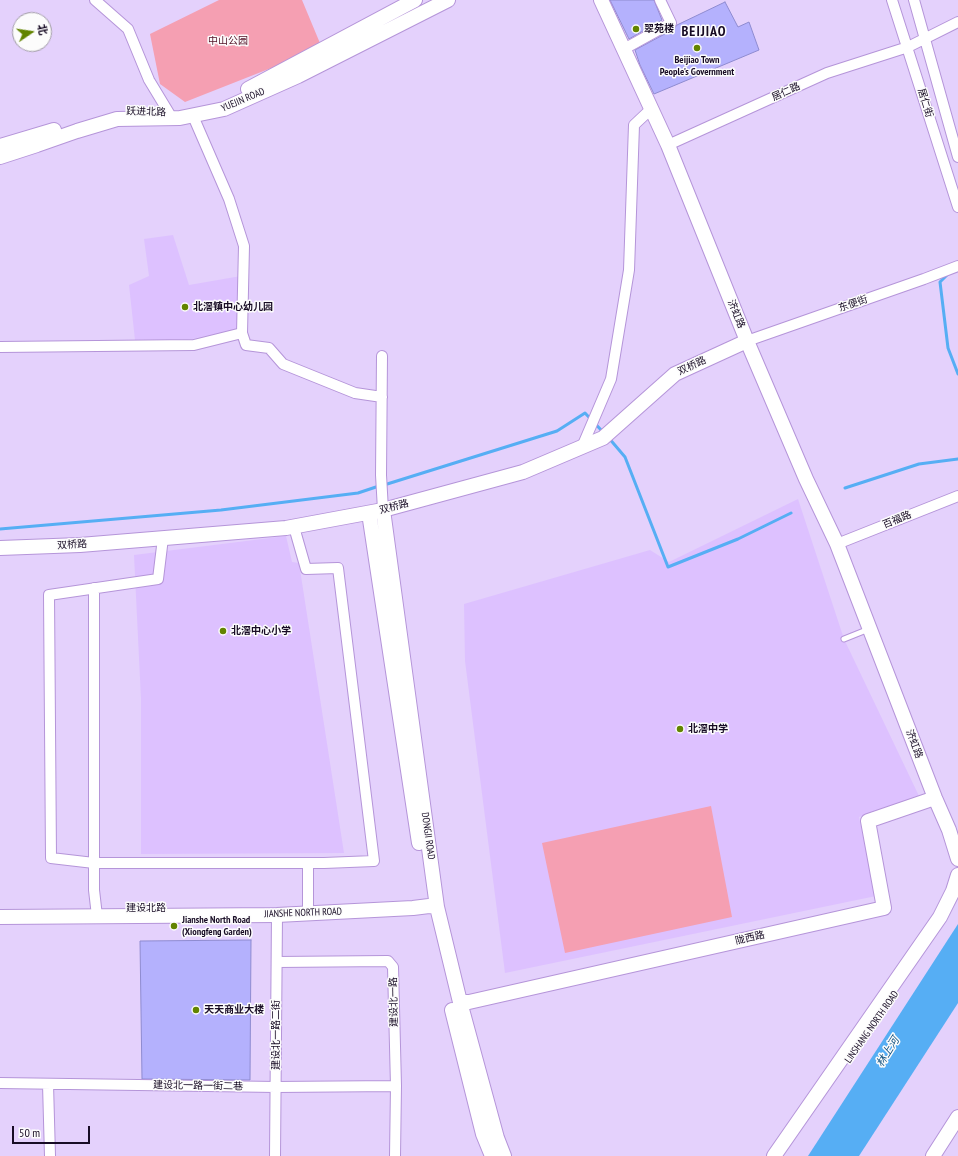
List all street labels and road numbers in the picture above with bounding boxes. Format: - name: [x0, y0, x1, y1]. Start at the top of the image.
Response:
- street label: 居仁路: [770, 80, 802, 104]
- street label: YUEJIN ROAD: [219, 85, 267, 115]
- street label: 居仁街: [915, 87, 935, 119]
- street label: 跃进北路: [126, 105, 166, 119]
- street label: 东便街: [837, 293, 869, 315]
- street label: 济虹路: [725, 298, 747, 330]
- street label: 双桥路: [676, 354, 708, 378]
- street label: 双桥路: [378, 498, 410, 516]
- street label: 百福路: [881, 509, 913, 531]
- street label: 双桥路: [57, 538, 87, 552]
- street label: 济虹路: [903, 728, 925, 760]
- street label: DONGJI ROAD: [419, 812, 437, 860]
- street label: 建设北路: [126, 902, 166, 914]
- street label: JIANSHE NORTH ROAD: [264, 906, 342, 920]
- street label: 陇西路: [734, 929, 766, 947]
- street label: 建设北一路: [388, 977, 400, 1027]
- street label: LINSHANG NORTH ROAD: [843, 989, 901, 1065]
- street label: 建设北一路二街: [270, 1000, 282, 1070]
- street label: 建设北一路一街二巷: [153, 1079, 243, 1093]

